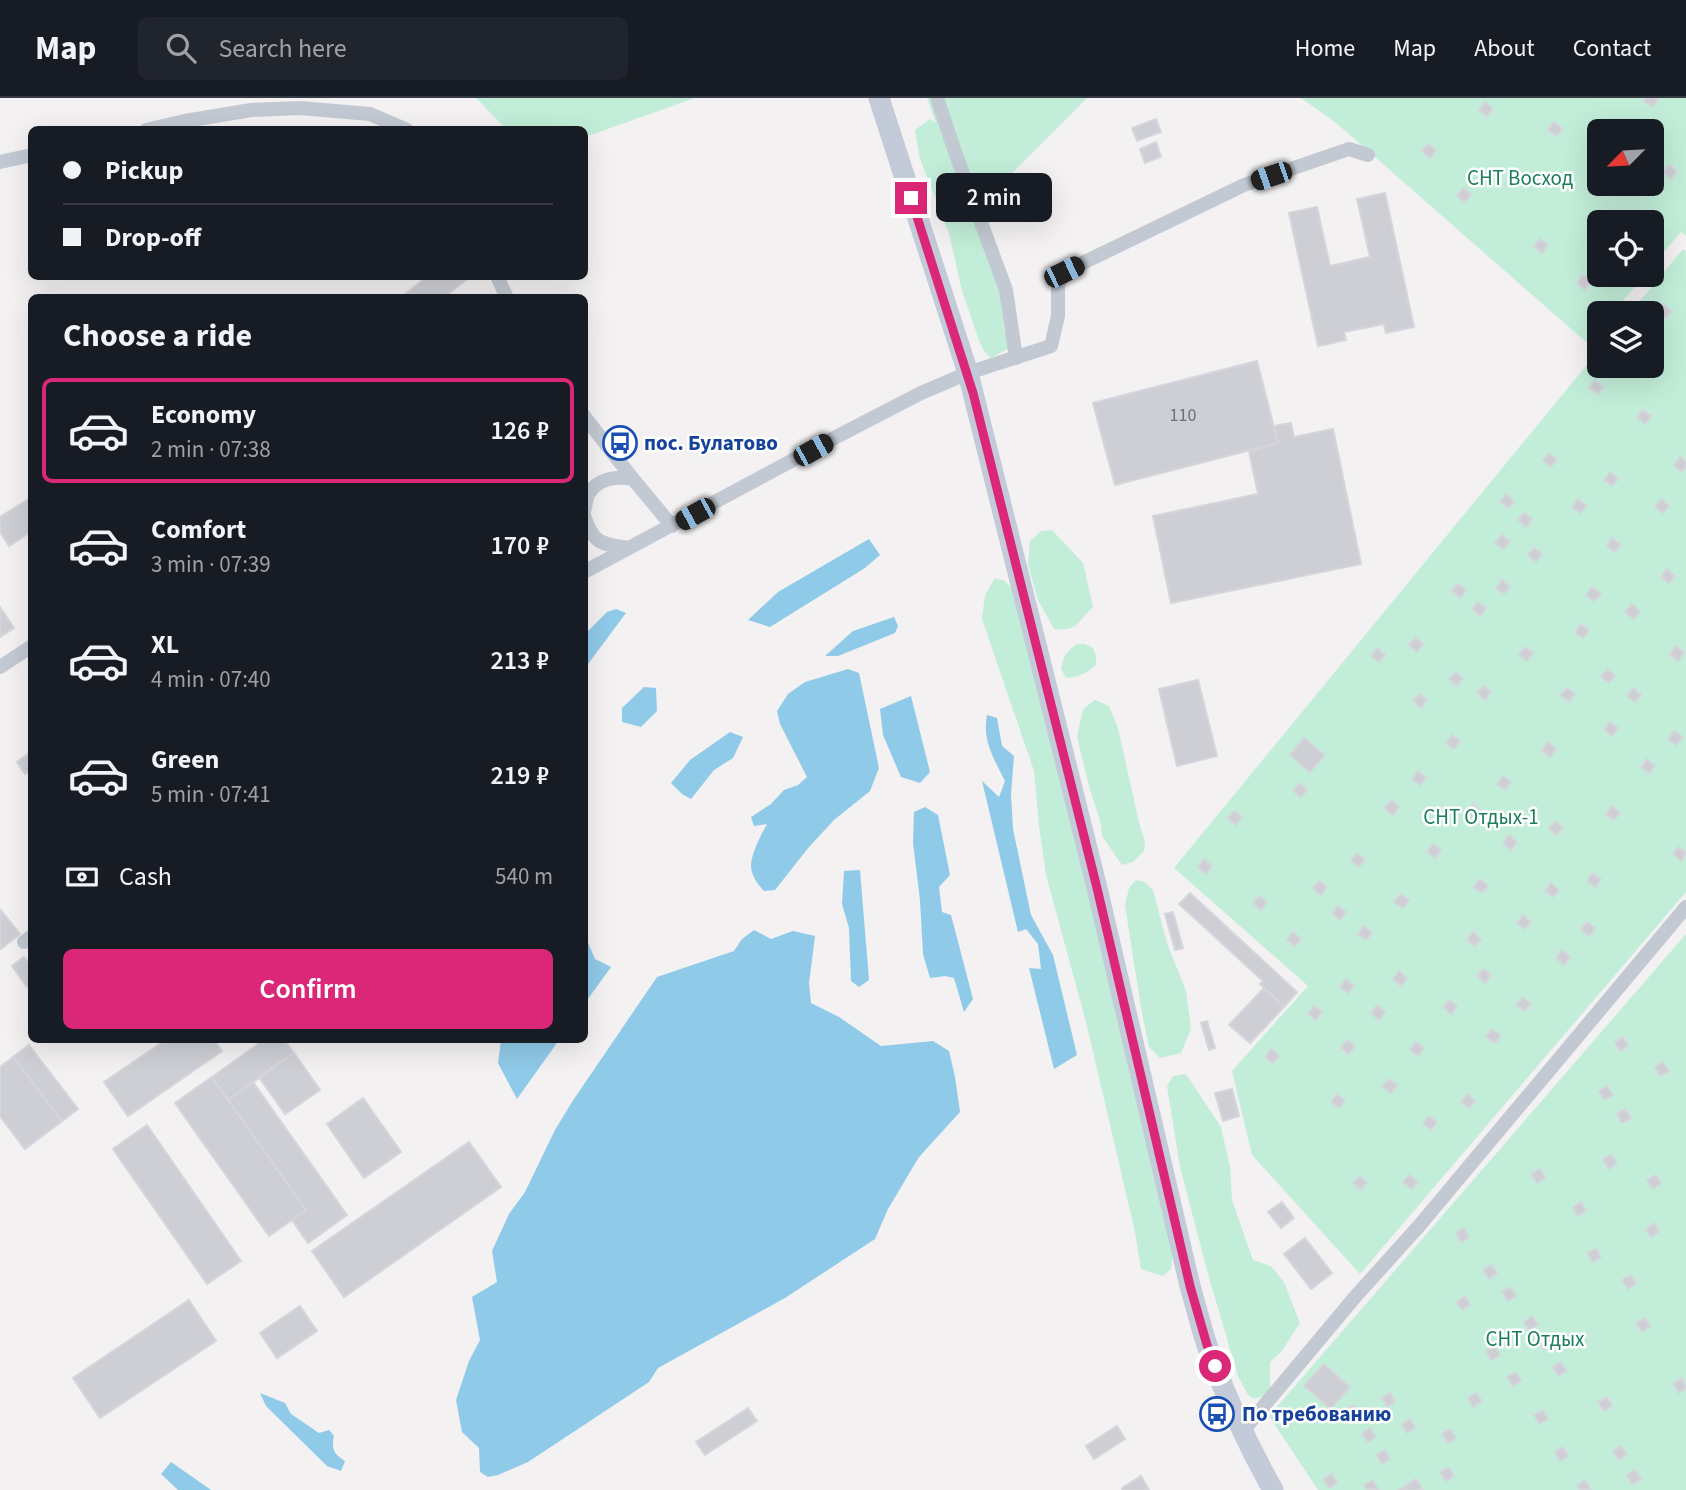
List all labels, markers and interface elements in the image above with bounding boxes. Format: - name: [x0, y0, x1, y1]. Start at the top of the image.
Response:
- search box: [138, 17, 628, 80]
- text: Map: [35, 25, 96, 72]
- icon: search: [162, 29, 200, 67]
- text: Search here: [218, 30, 347, 67]
- text: Home: [1295, 31, 1355, 66]
- text: Map: [1393, 31, 1436, 66]
- text: About: [1474, 31, 1535, 66]
- text: Contact: [1573, 31, 1651, 66]
- north arrow: [1587, 119, 1664, 196]
- map controls: [1587, 119, 1664, 378]
- text: Pickup: [105, 152, 183, 189]
- car: [1248, 159, 1295, 193]
- park label: СНТ Восход: [1467, 163, 1573, 193]
- callout: 2 min: [936, 174, 1051, 222]
- text: 2 min: [967, 181, 1021, 214]
- route end: [895, 182, 927, 214]
- button: locate: [1587, 210, 1664, 287]
- text: Drop-off: [105, 219, 201, 256]
- car: [1041, 253, 1088, 291]
- button: layers: [1587, 301, 1664, 378]
- text: Choose a ride: [63, 313, 252, 359]
- text: Economy: [151, 396, 256, 433]
- icon: car: [67, 399, 130, 462]
- house number: 110: [1170, 403, 1196, 428]
- text: 126 ₽: [490, 412, 549, 449]
- bus stop icon: пос. Булатово: [601, 424, 639, 462]
- place label: пос. Булатово: [644, 428, 778, 458]
- car: [790, 431, 837, 469]
- text: 2 min · 07:38: [151, 433, 271, 466]
- car: [672, 495, 719, 533]
- text: Comfort: [151, 511, 246, 548]
- icon: car: [67, 514, 130, 577]
- text: 170 ₽: [490, 527, 549, 564]
- text: 3 min · 07:39: [151, 548, 271, 581]
- text: XL: [151, 626, 179, 663]
- icon: car: [67, 629, 130, 692]
- text: 213 ₽: [490, 642, 549, 679]
- text: 4 min · 07:40: [151, 663, 271, 696]
- text: Green: [151, 741, 219, 778]
- icon: car: [67, 744, 130, 807]
- text: 219 ₽: [490, 757, 549, 794]
- text: 5 min · 07:41: [151, 778, 271, 811]
- park label: СНТ Отдых-1: [1423, 802, 1539, 832]
- icon: cash: [63, 858, 101, 896]
- text: Cash: [119, 858, 172, 895]
- text: 540 m: [495, 860, 553, 893]
- button: Confirm: [63, 949, 553, 1029]
- park label: СНТ Отдых: [1486, 1324, 1585, 1354]
- route start: [1199, 1350, 1231, 1382]
- bus stop icon: По требованию: [1198, 1395, 1236, 1433]
- place label: По требованию: [1242, 1399, 1391, 1429]

